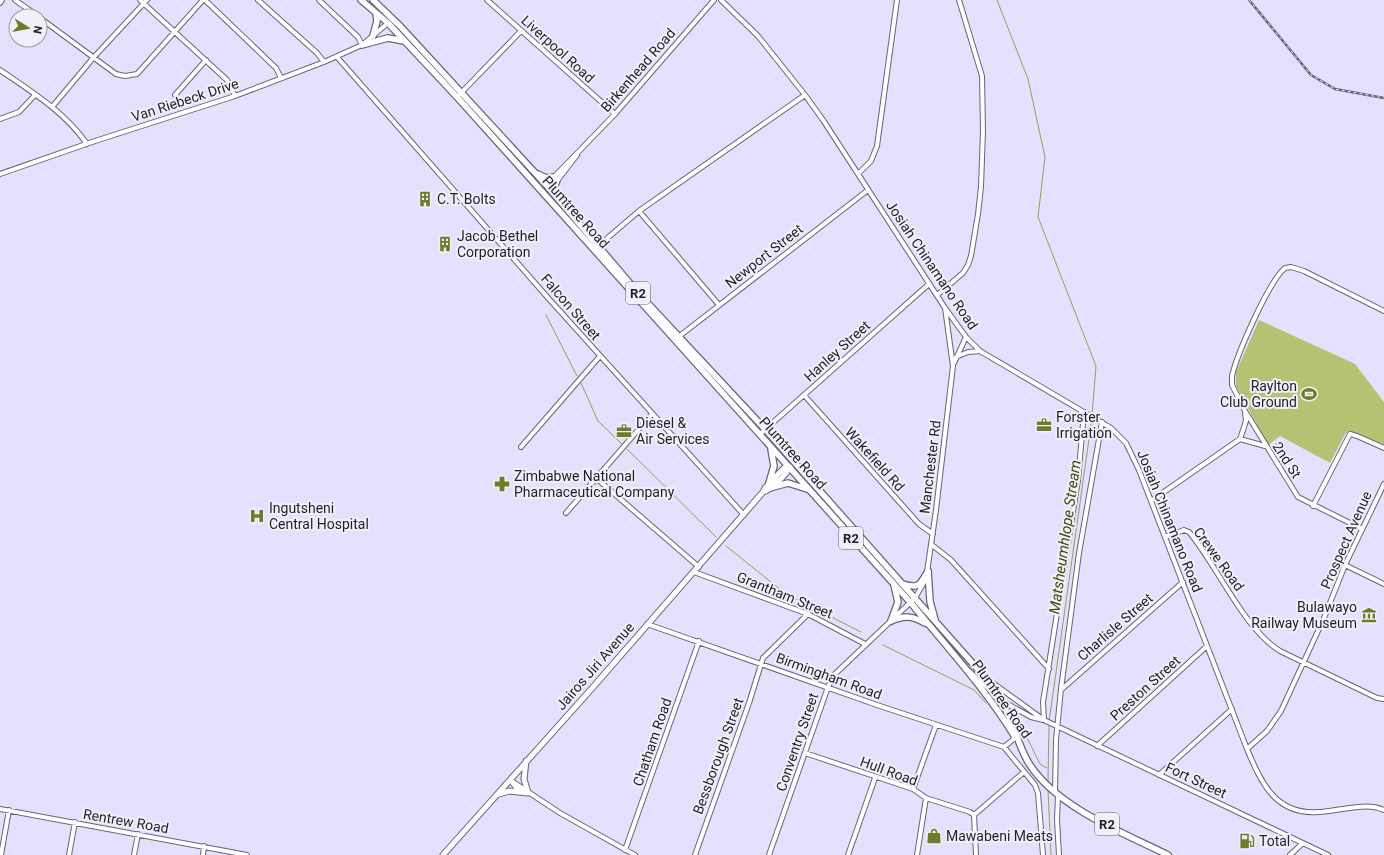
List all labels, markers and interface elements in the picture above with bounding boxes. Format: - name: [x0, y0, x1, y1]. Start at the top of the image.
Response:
- north arrow: [8, 8, 48, 48]
- street label: Liverpool Road: [518, 12, 598, 86]
- text: N: [30, 25, 44, 35]
- street label: Birkenhead Road: [597, 25, 679, 115]
- street label: Van Riebeck Drive: [129, 75, 241, 125]
- street label: Plumtree Road: [539, 173, 613, 251]
- building icon: C.T. Bolts: [416, 190, 434, 208]
- place label: C.T. Bolts: [437, 191, 496, 207]
- street label: Josiah Chinamano Road: [883, 198, 981, 332]
- street label: Newport Street: [722, 221, 806, 291]
- place label: Jacob Bethel Corporation: [457, 228, 538, 260]
- building icon: Jacob Bethel Corporation: [436, 235, 454, 253]
- street label: Falcon Street: [538, 271, 604, 343]
- road number: R2: [626, 282, 650, 304]
- street label: Hanley Street: [801, 317, 874, 385]
- place label: Raylton Club Ground: [1220, 378, 1297, 410]
- sports icon: Raylton Club Ground: [1300, 385, 1318, 403]
- place label: Forster Irrigation: [1056, 409, 1112, 441]
- street label: Plumtree Road: [756, 414, 830, 492]
- place label: Diesel & Air Services: [636, 415, 710, 447]
- office icon: Forster Irrigation: [1035, 416, 1053, 434]
- street label: Manchester Rd: [916, 419, 944, 515]
- office icon: Diesel & Air Services: [615, 422, 633, 440]
- street label: Wakefield Rd: [842, 424, 908, 494]
- street label: 2nd St: [1269, 439, 1305, 481]
- street label: Josiah Chinamano Road: [1134, 448, 1206, 594]
- water label: Matsheumhlope Stream: [1045, 459, 1085, 615]
- place label: Zimbabwe National Pharmaceutical Company: [514, 468, 675, 500]
- pharmacy icon: Zimbabwe National Pharmaceutical Company: [493, 475, 511, 493]
- street label: Prospect Avenue: [1317, 489, 1375, 591]
- place label: Ingutsheni Central Hospital: [269, 500, 369, 532]
- hospital icon: Ingutsheni Central Hospital: [248, 507, 266, 525]
- street label: Crewe Road: [1191, 524, 1247, 594]
- road number: R2: [839, 527, 863, 549]
- street label: Grantham Street: [735, 568, 836, 622]
- street label: Charlisle Street: [1074, 590, 1156, 664]
- place label: Bulawayo Railway Museum: [1251, 599, 1357, 631]
- museum icon: Bulawayo Railway Museum: [1360, 606, 1378, 624]
- street label: Jairos Jiri Avenue: [553, 619, 637, 713]
- street label: Birmingham Road: [774, 649, 884, 703]
- street label: Preston Street: [1107, 652, 1184, 724]
- street label: Plumtree Road: [969, 657, 1035, 741]
- street label: Conventry Street: [773, 690, 821, 793]
- street label: Bessborough Street: [689, 695, 747, 816]
- street label: Chatham Road: [629, 696, 675, 788]
- street label: Hull Road: [858, 753, 920, 789]
- street label: Fort Street: [1163, 759, 1230, 801]
- street label: Rentrew Road: [82, 806, 170, 836]
- road number: R2: [1095, 813, 1119, 835]
- shop icon: Mawabeni Meats: [925, 827, 943, 845]
- place label: Mawabeni Meats: [946, 828, 1053, 844]
- fuel station icon: Total: [1238, 832, 1256, 850]
- place label: Total: [1259, 833, 1290, 849]

